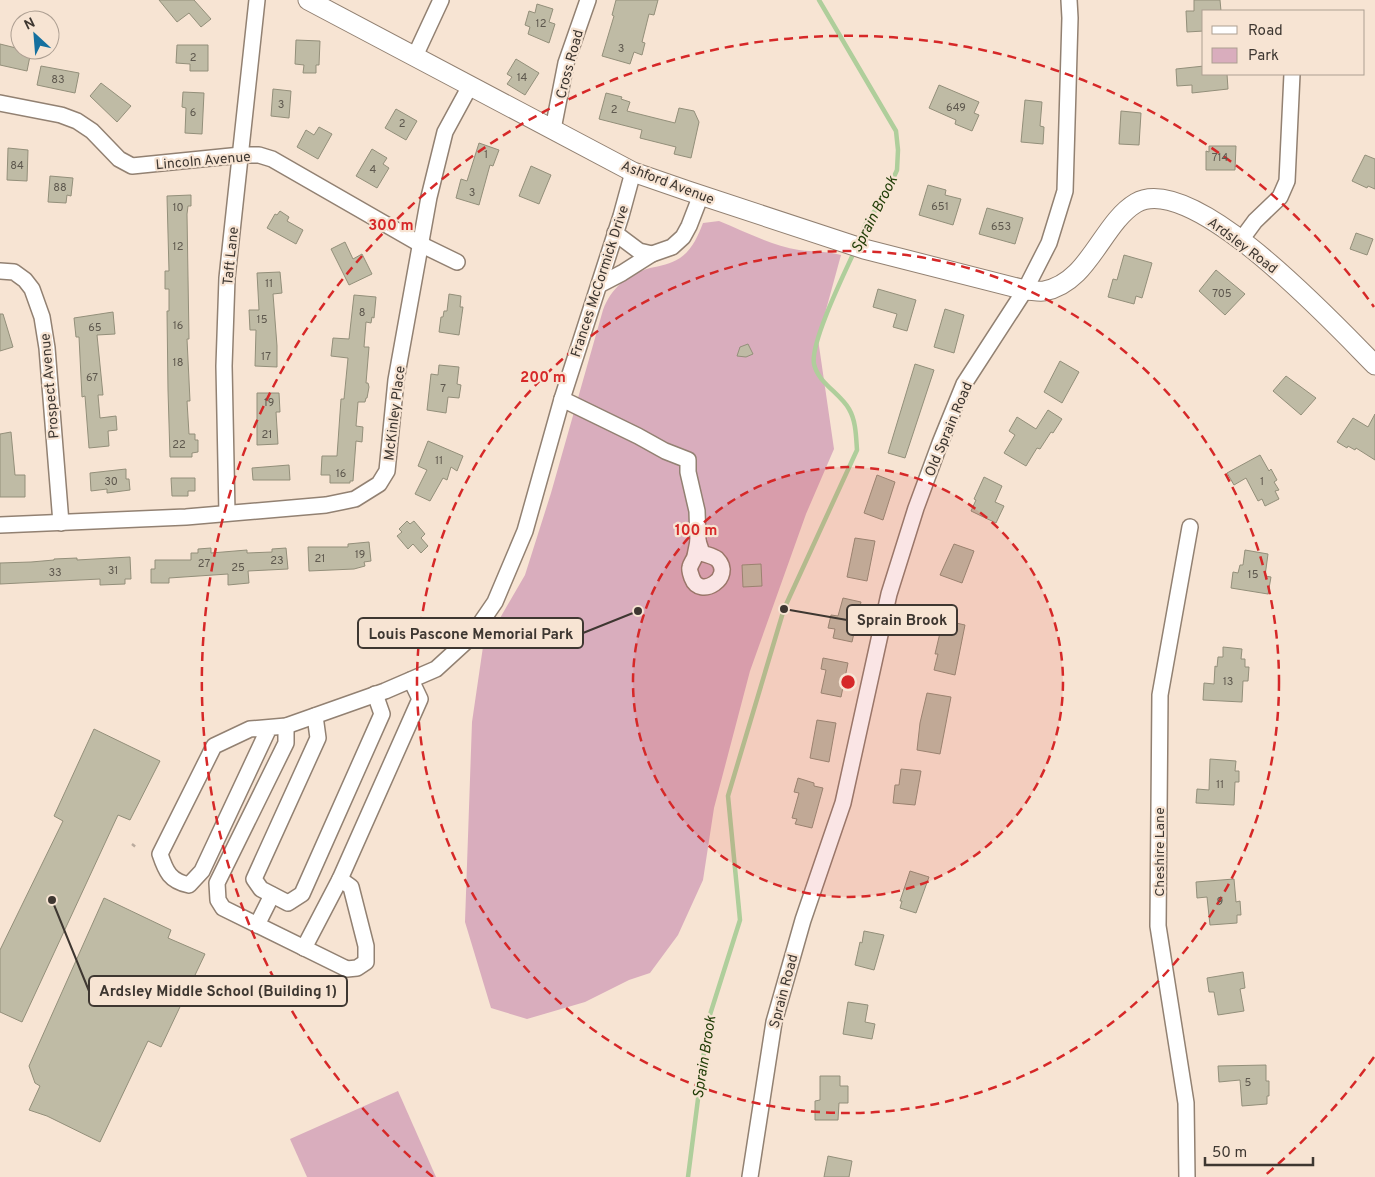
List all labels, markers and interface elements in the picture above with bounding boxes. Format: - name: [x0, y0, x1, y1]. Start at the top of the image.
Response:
- north arrow: [10, 10, 60, 60]
- legend: [1202, 10, 1365, 75]
- text: N: [22, 15, 38, 35]
- house number: 12: [536, 17, 546, 31]
- text: Road: [1248, 22, 1283, 41]
- street label: Cross Road: [553, 28, 588, 101]
- house number: 3: [618, 42, 624, 56]
- text: Park: [1248, 47, 1279, 66]
- house number: 2: [190, 51, 196, 65]
- house number: 14: [517, 71, 528, 85]
- house number: 83: [51, 73, 65, 87]
- house number: 3: [278, 98, 284, 112]
- house number: 649: [946, 101, 966, 115]
- house number: 2: [611, 103, 617, 117]
- house number: 6: [190, 106, 196, 120]
- house number: 2: [399, 117, 405, 131]
- house number: 1: [484, 148, 488, 162]
- street label: Lincoln Avenue: [155, 149, 251, 174]
- house number: 714: [1212, 151, 1228, 165]
- street label: Ashford Avenue: [618, 158, 716, 209]
- house number: 84: [10, 159, 24, 173]
- house number: 4: [370, 163, 377, 177]
- water label: Sprain Brook: [848, 173, 903, 256]
- house number: 88: [53, 181, 67, 195]
- house number: 3: [469, 186, 475, 200]
- house number: 651: [931, 200, 949, 214]
- house number: 10: [172, 201, 184, 215]
- street label: Frances McCormick Drive: [568, 203, 633, 359]
- street label: Ardsley Road: [1204, 214, 1280, 278]
- text: 300 m: [368, 217, 414, 236]
- house number: 653: [991, 220, 1011, 234]
- street label: Taft Lane: [220, 226, 243, 286]
- house number: 12: [173, 240, 183, 254]
- house number: 11: [265, 277, 273, 291]
- house number: 705: [1212, 287, 1232, 301]
- house number: 8: [359, 306, 365, 320]
- house number: 15: [257, 313, 268, 327]
- house number: 16: [173, 319, 183, 333]
- house number: 65: [88, 321, 102, 335]
- street label: Prospect Avenue: [37, 332, 64, 439]
- house number: 17: [261, 350, 271, 364]
- house number: 18: [173, 356, 183, 370]
- street label: McKinley Place: [381, 365, 410, 462]
- text: 200 m: [520, 369, 566, 388]
- house number: 67: [86, 371, 98, 385]
- street label: Old Sprain Road: [922, 380, 977, 479]
- house number: 7: [440, 382, 446, 396]
- house number: 19: [264, 396, 274, 410]
- house number: 21: [262, 428, 272, 442]
- house number: 22: [172, 438, 186, 452]
- house number: 11: [435, 454, 443, 468]
- house number: 16: [336, 467, 346, 481]
- house number: 30: [104, 475, 118, 489]
- house number: 1: [1260, 475, 1264, 489]
- text: 100 m: [675, 522, 717, 541]
- house number: 19: [355, 548, 365, 562]
- house number: 21: [315, 552, 325, 566]
- house number: 23: [270, 554, 284, 568]
- house number: 27: [198, 557, 210, 571]
- house number: 25: [231, 561, 245, 575]
- house number: 31: [108, 564, 118, 578]
- house number: 33: [48, 566, 62, 580]
- house number: 15: [1248, 568, 1259, 582]
- callout: Sprain Brook: [847, 605, 957, 635]
- text: Sprain Brook: [857, 612, 947, 631]
- callout: Louis Pascone Memorial Park: [358, 618, 583, 648]
- text: Louis Pascone Memorial Park: [369, 626, 573, 645]
- centre of rings: [839, 673, 857, 691]
- house number: 13: [1223, 675, 1233, 689]
- house number: 11: [1216, 778, 1224, 792]
- street label: Cheshire Lane: [1152, 807, 1169, 897]
- house number: 9: [1217, 895, 1223, 909]
- street label: Sprain Road: [766, 953, 802, 1030]
- callout: Ardsley Middle School (Building 1): [89, 976, 347, 1006]
- text: Ardsley Middle School (Building 1): [99, 983, 337, 1002]
- water label: Sprain Brook: [690, 1014, 721, 1100]
- house number: 5: [1245, 1076, 1252, 1090]
- scale bar: [1205, 1134, 1312, 1166]
- text: 50 m: [1212, 1144, 1247, 1163]

